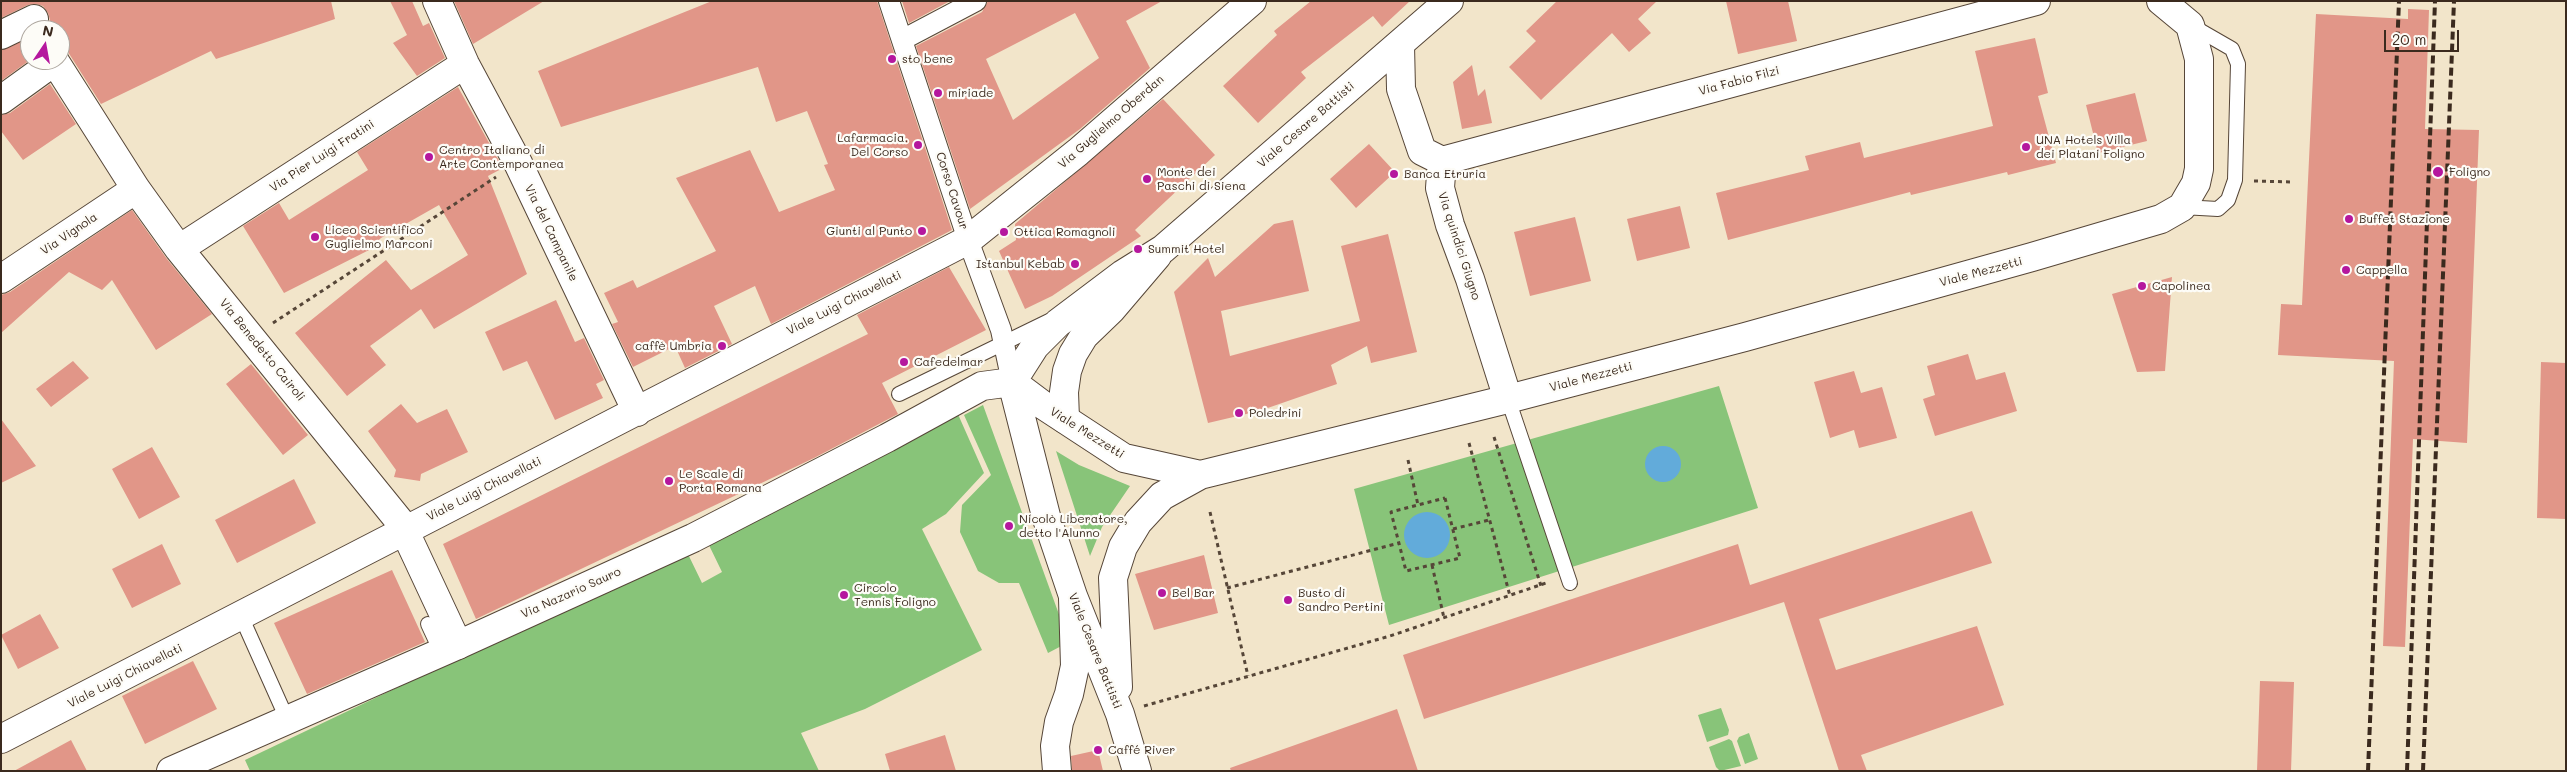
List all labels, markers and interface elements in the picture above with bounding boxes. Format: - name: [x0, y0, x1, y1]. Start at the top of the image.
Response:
- north arrow: [20, 20, 70, 70]
- text: N: [41, 20, 55, 41]
- scale bar: [2387, 20, 2462, 52]
- text: 20 m: [2392, 29, 2426, 49]
- place label: sto bene: [902, 52, 953, 66]
- marker: sto bene: [886, 53, 898, 65]
- street label: Via Fabio Filzi: [1697, 63, 1781, 99]
- street label: Via Guglielmo Oberdan: [1055, 72, 1167, 172]
- street label: Viale Cesare Battisti: [1255, 79, 1357, 171]
- place label: miriade: [948, 86, 993, 100]
- marker: miriade: [932, 87, 944, 99]
- street label: Via Pier Luigi Fratini: [267, 117, 377, 195]
- place label: Lafarmacia. Del Corso: [837, 131, 908, 159]
- place label: UNA Hotels Villa dei Platani Foligno: [2036, 133, 2145, 161]
- marker: Lafarmacia. Del Corso: [912, 139, 924, 151]
- marker: UNA Hotels Villa dei Platani Foligno: [2020, 141, 2032, 153]
- place label: Centro Italiano di Arte Contemporanea: [439, 143, 564, 171]
- street label: Corso Cavour: [933, 150, 971, 232]
- marker: Centro Italiano di Arte Contemporanea: [423, 151, 435, 163]
- place label: Monte dei Paschi di Siena: [1157, 165, 1246, 193]
- marker: Foligno: [2431, 165, 2445, 179]
- place label: Foligno: [2449, 165, 2490, 179]
- place label: Banca Etruria: [1404, 167, 1486, 181]
- marker: Banca Etruria: [1388, 168, 1400, 180]
- marker: Monte dei Paschi di Siena: [1141, 173, 1153, 185]
- street label: Via del Campanile: [521, 182, 581, 284]
- street label: Via quindici Giugno: [1435, 190, 1483, 302]
- street label: Via Vignola: [38, 210, 100, 258]
- place label: Buffet Stazione: [2359, 212, 2450, 226]
- marker: Buffet Stazione: [2343, 213, 2355, 225]
- place label: Liceo Scientifico Guglielmo Marconi: [325, 223, 433, 251]
- place label: Giunti al Punto: [826, 224, 912, 238]
- marker: Giunti al Punto: [916, 225, 928, 237]
- place label: Ottica Romagnoli: [1014, 225, 1115, 239]
- marker: Ottica Romagnoli: [998, 226, 1010, 238]
- marker: Liceo Scientifico Guglielmo Marconi: [309, 231, 321, 243]
- place label: Summit Hotel: [1148, 242, 1225, 256]
- marker: Summit Hotel: [1132, 243, 1144, 255]
- street label: Viale Mezzetti: [1938, 254, 2024, 290]
- place label: Istanbul Kebab: [976, 257, 1065, 271]
- marker: Istanbul Kebab: [1069, 258, 1081, 270]
- place label: Cappella: [2356, 263, 2408, 277]
- marker: Cappella: [2340, 264, 2352, 276]
- street label: Viale Luigi Chiavellati: [784, 268, 904, 338]
- place label: Capolinea: [2152, 279, 2211, 293]
- marker: Capolinea: [2136, 280, 2148, 292]
- street label: Via Benedetto Cairoli: [216, 296, 308, 404]
- place label: caffè Umbria: [635, 339, 712, 353]
- marker: caffè Umbria: [716, 340, 728, 352]
- place label: Cafedelmar: [914, 355, 983, 369]
- marker: Cafedelmar: [898, 356, 910, 368]
- street label: Viale Mezzetti: [1548, 359, 1634, 395]
- street label: Viale Mezzetti: [1047, 404, 1127, 462]
- place label: Poledrini: [1249, 406, 1302, 420]
- marker: Poledrini: [1233, 407, 1245, 419]
- street label: Viale Luigi Chiavellati: [424, 454, 544, 524]
- place label: Le Scale di Porta Romana: [679, 467, 762, 495]
- marker: Le Scale di Porta Romana: [663, 475, 675, 487]
- place label: Nicolò Liberatore, detto l'Alunno: [1019, 512, 1128, 540]
- marker: Nicolò Liberatore, detto l'Alunno: [1003, 520, 1015, 532]
- street label: Via Nazario Sauro: [519, 565, 623, 621]
- place label: Circolo Tennis Foligno: [854, 581, 936, 609]
- place label: Bel Bar: [1172, 586, 1215, 600]
- place label: Busto di Sandro Pertini: [1298, 586, 1384, 614]
- marker: Bel Bar: [1156, 587, 1168, 599]
- marker: Circolo Tennis Foligno: [838, 589, 850, 601]
- street label: Viale Cesare Battisti: [1065, 591, 1125, 711]
- marker: Busto di Sandro Pertini: [1282, 594, 1294, 606]
- street label: Viale Luigi Chiavellati: [65, 641, 185, 711]
- place label: Caffé River: [1108, 743, 1175, 757]
- marker: Caffé River: [1092, 744, 1104, 756]

